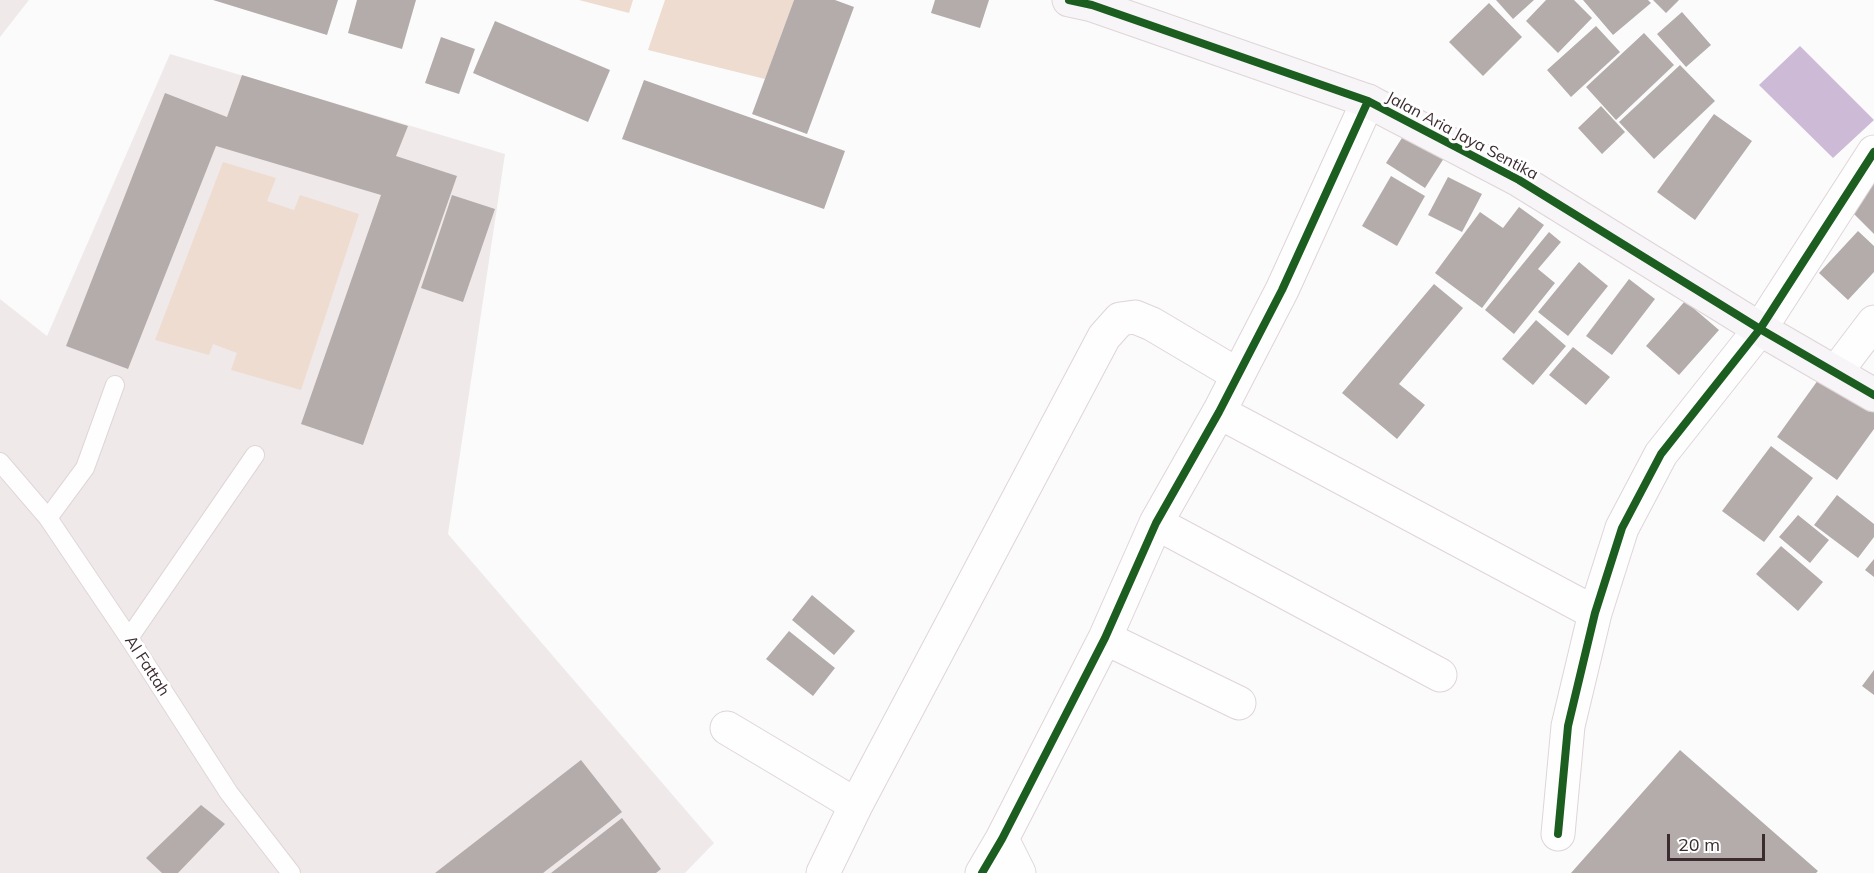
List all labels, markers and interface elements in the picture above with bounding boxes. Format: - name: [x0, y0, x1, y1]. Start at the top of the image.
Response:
- street label: Jalan Aria Jaya Sentika: [1383, 88, 1541, 184]
- street label: Al Fattah: [120, 632, 174, 700]
- scale bar: [1670, 822, 1768, 860]
- text: 20 m: [1678, 833, 1720, 856]

